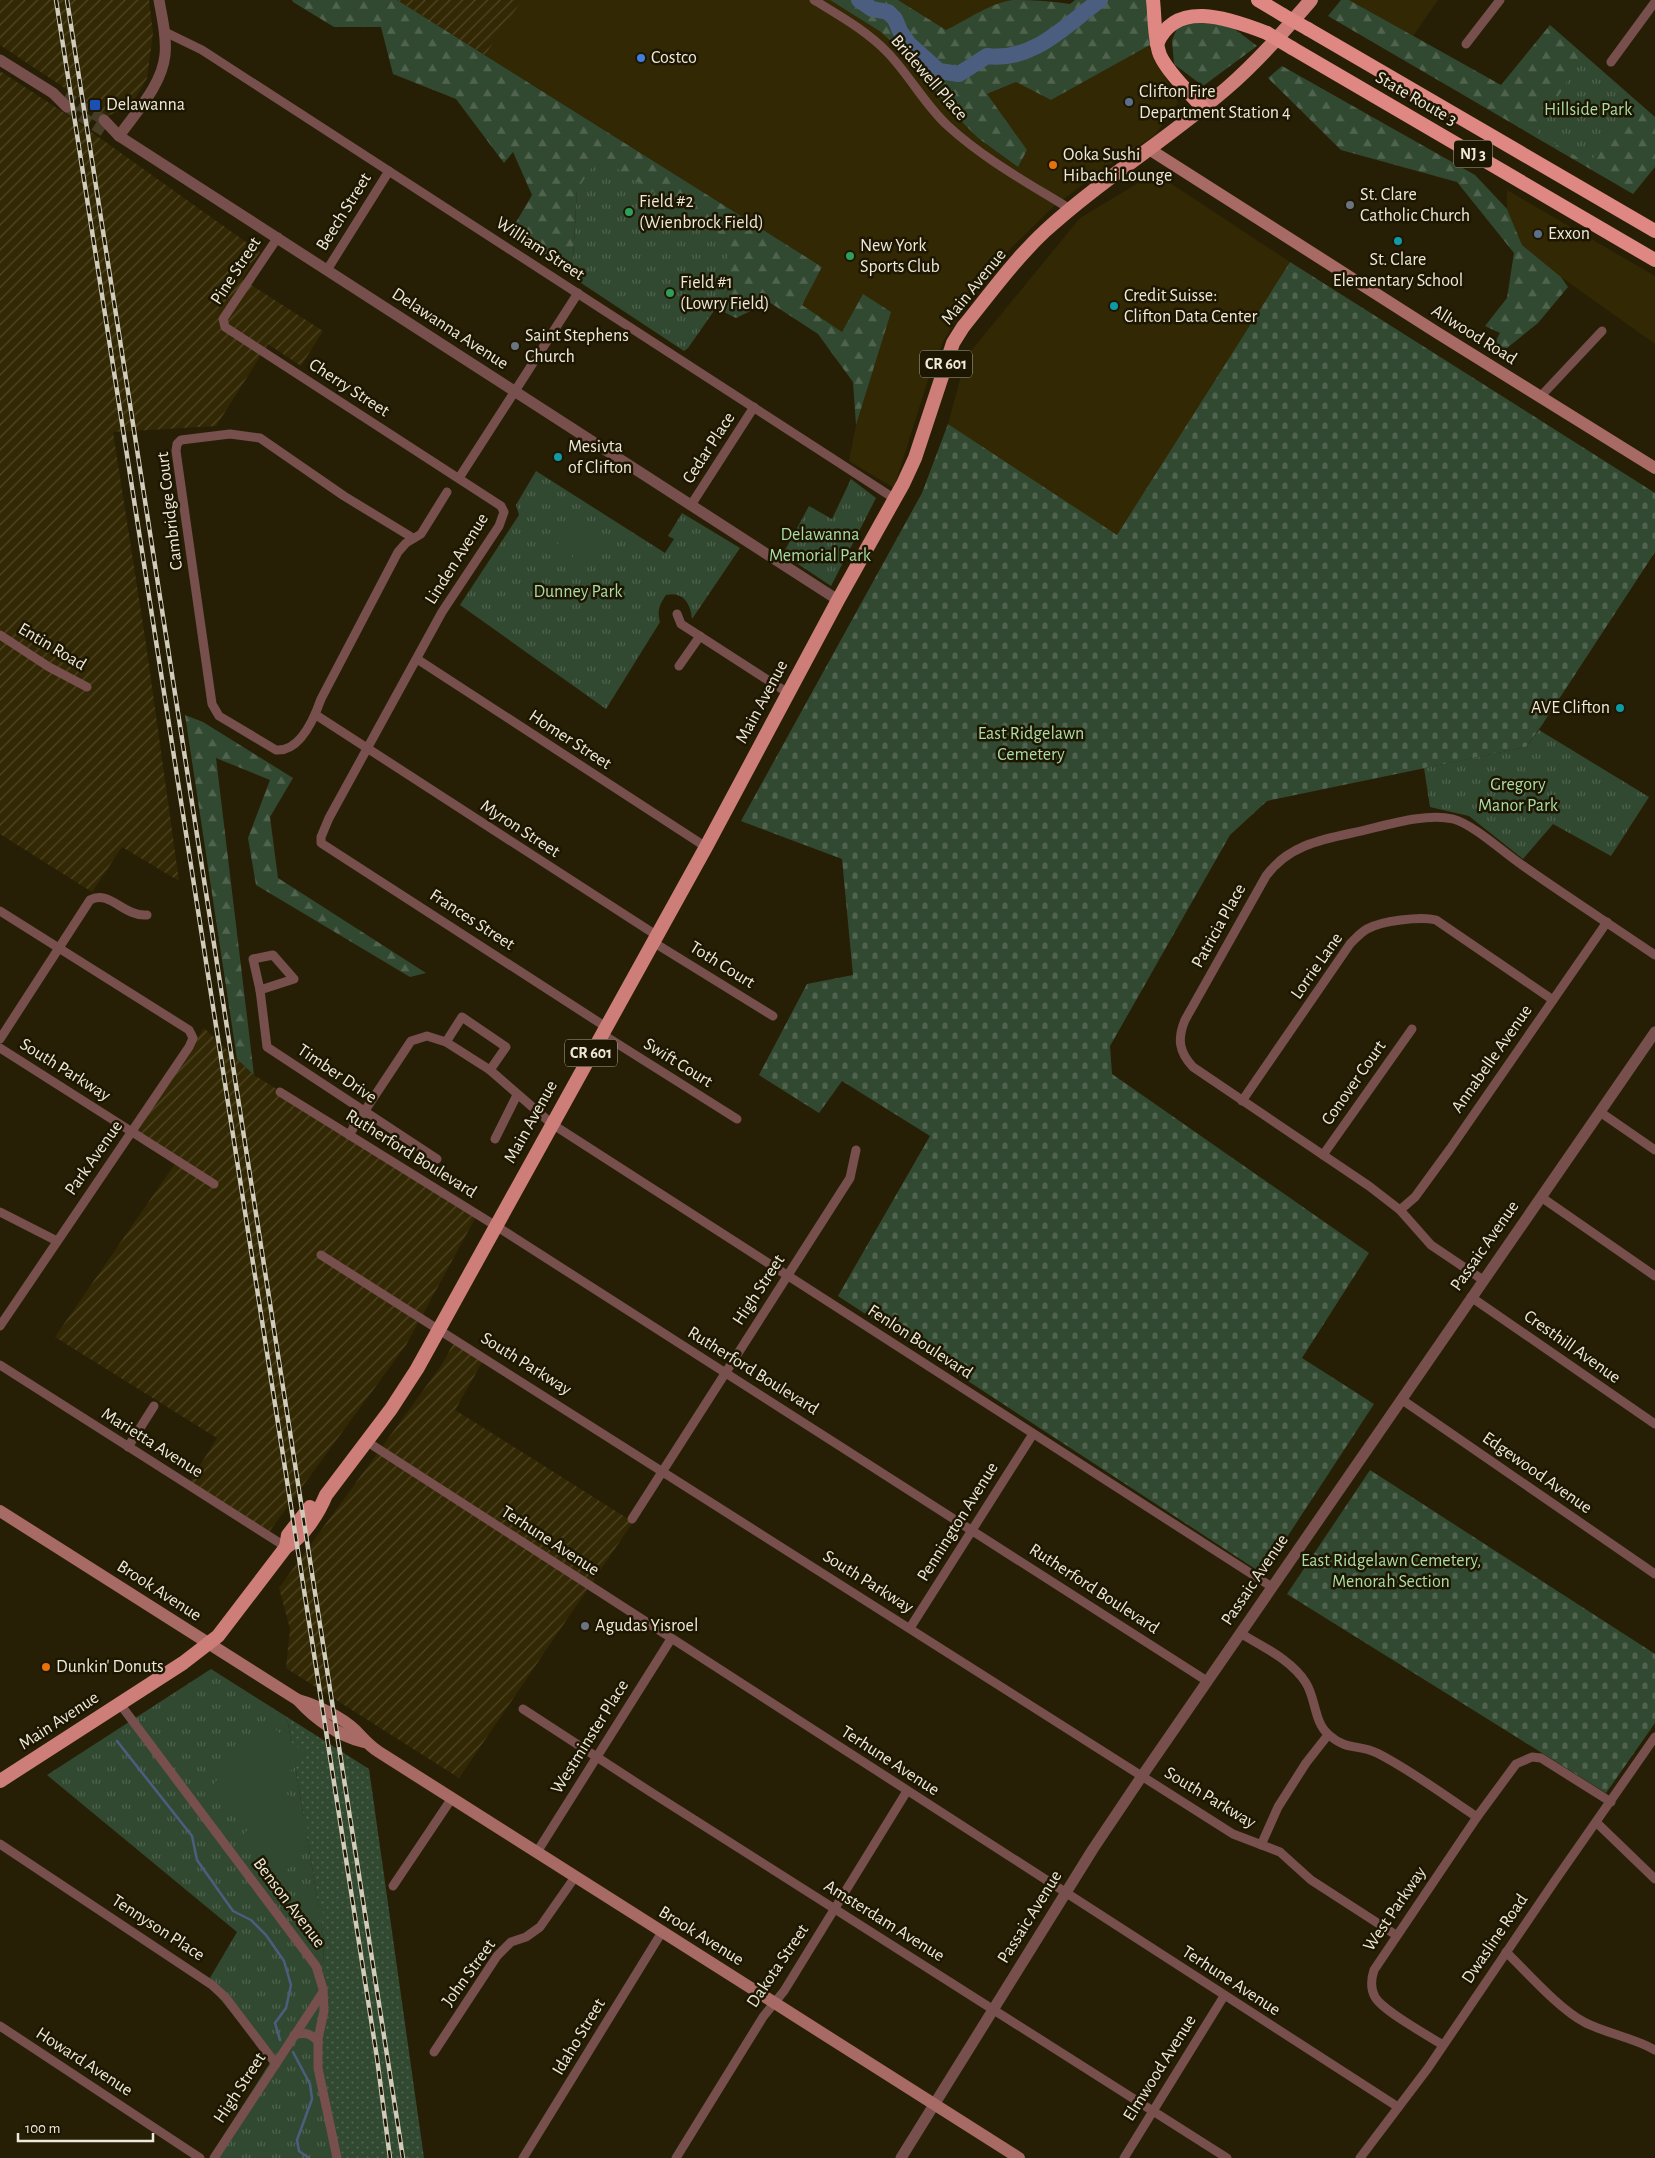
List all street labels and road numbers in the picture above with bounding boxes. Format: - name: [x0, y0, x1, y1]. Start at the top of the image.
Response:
- street label: Bridewell Place: [887, 32, 971, 124]
- street label: State Route 3: [1372, 68, 1460, 130]
- road number: NJ 3: [1454, 140, 1492, 168]
- street label: Beech Street: [313, 170, 375, 254]
- street label: William Street: [493, 214, 588, 284]
- street label: Pine Street: [208, 234, 265, 308]
- street label: Main Avenue: [938, 246, 1010, 328]
- street label: Delawanna Avenue: [389, 285, 511, 373]
- street label: Allwood Road: [1428, 302, 1520, 368]
- road number: CR 601: [920, 350, 972, 378]
- street label: Cherry Street: [306, 355, 393, 421]
- street label: Cedar Place: [679, 409, 739, 487]
- street label: Cambridge Court: [154, 451, 186, 571]
- street label: Linden Avenue: [422, 510, 492, 608]
- street label: Entin Road: [15, 620, 89, 674]
- street label: Main Avenue: [733, 657, 791, 747]
- street label: Homer Street: [525, 707, 615, 773]
- street label: Myron Street: [477, 797, 563, 861]
- street label: Patricia Place: [1189, 881, 1249, 971]
- street label: Frances Street: [426, 886, 518, 954]
- street label: Lorrie Lane: [1288, 930, 1346, 1002]
- street label: Toth Court: [686, 938, 758, 992]
- street label: Annabelle Avenue: [1448, 1002, 1536, 1116]
- street label: South Parkway: [17, 1035, 114, 1105]
- street label: Swift Court: [640, 1035, 716, 1091]
- street label: Conover Court: [1318, 1037, 1390, 1128]
- road number: CR 601: [565, 1040, 617, 1066]
- street label: Timber Drive: [294, 1041, 380, 1107]
- street label: Main Avenue: [501, 1078, 561, 1166]
- street label: Rutherford Boulevard: [342, 1106, 480, 1202]
- street label: Park Avenue: [62, 1117, 126, 1199]
- street label: Passaic Avenue: [1447, 1198, 1523, 1294]
- street label: High Street: [730, 1251, 789, 1329]
- street label: Fenlon Boulevard: [864, 1302, 976, 1382]
- street label: Cresthill Avenue: [1520, 1307, 1624, 1387]
- street label: Rutherford Boulevard: [684, 1323, 822, 1419]
- street label: South Parkway: [478, 1329, 575, 1399]
- street label: Marietta Avenue: [98, 1405, 206, 1481]
- street label: Edgewood Avenue: [1479, 1429, 1595, 1517]
- street label: Pennington Avenue: [914, 1459, 1002, 1585]
- street label: Terhune Avenue: [498, 1503, 602, 1579]
- street label: Passaic Avenue: [1218, 1531, 1292, 1629]
- street label: Rutherford Boulevard: [1026, 1540, 1162, 1638]
- street label: South Parkway: [820, 1547, 917, 1617]
- street label: Brook Avenue: [114, 1557, 204, 1625]
- street label: Westminster Place: [548, 1677, 632, 1797]
- street label: Main Avenue: [16, 1689, 102, 1753]
- street label: Terhune Avenue: [838, 1723, 942, 1799]
- street label: South Parkway: [1161, 1764, 1259, 1832]
- street label: Benson Avenue: [250, 1855, 328, 1951]
- street label: West Parkway: [1360, 1863, 1430, 1955]
- street label: Passaic Avenue: [994, 1867, 1066, 1967]
- street label: Amsterdam Avenue: [821, 1877, 947, 1965]
- street label: Tennyson Place: [108, 1891, 208, 1965]
- street label: Dwasline Road: [1459, 1891, 1531, 1987]
- street label: Brook Avenue: [655, 1903, 747, 1969]
- street label: Dakota Street: [744, 1921, 812, 2011]
- street label: John Street: [439, 1936, 499, 2010]
- street label: Terhune Avenue: [1179, 1943, 1283, 2019]
- street label: Idaho Street: [549, 1995, 609, 2078]
- street label: Elmwood Avenue: [1120, 2012, 1200, 2124]
- street label: Howard Avenue: [33, 2024, 135, 2100]
- street label: High Street: [211, 2049, 270, 2127]

